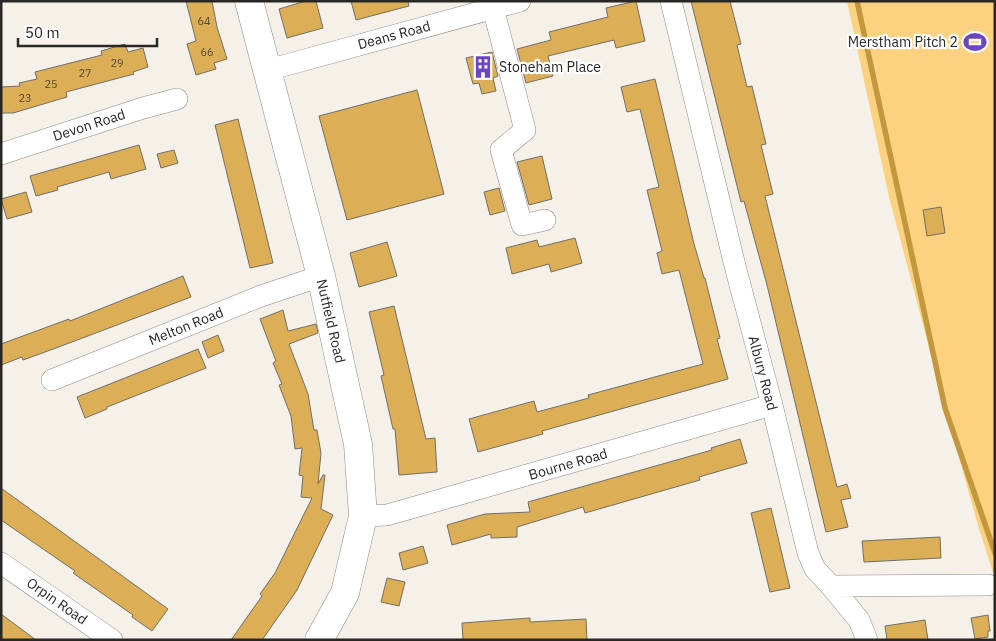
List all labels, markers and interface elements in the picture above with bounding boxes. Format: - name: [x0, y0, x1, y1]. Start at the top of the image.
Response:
- house number: 64: [197, 14, 211, 28]
- scale bar: [18, 15, 156, 47]
- street label: Deans Road: [356, 17, 432, 53]
- text: 50 m: [25, 23, 60, 42]
- sports icon: Merstham Pitch 2: [962, 29, 988, 55]
- place label: Merstham Pitch 2: [848, 33, 958, 51]
- house number: 66: [200, 45, 214, 59]
- building icon: Stoneham Place: [470, 54, 496, 80]
- house number: 29: [110, 56, 124, 70]
- place label: Stoneham Place: [499, 58, 601, 76]
- house number: 27: [78, 66, 92, 80]
- house number: 25: [44, 77, 58, 91]
- house number: 23: [18, 91, 32, 105]
- street label: Devon Road: [51, 105, 127, 145]
- street label: Nutfield Road: [313, 277, 349, 365]
- street label: Melton Road: [146, 303, 226, 349]
- street label: Albury Road: [744, 334, 782, 412]
- street label: Bourne Road: [526, 444, 610, 484]
- street label: Orpin Road: [23, 574, 91, 628]

